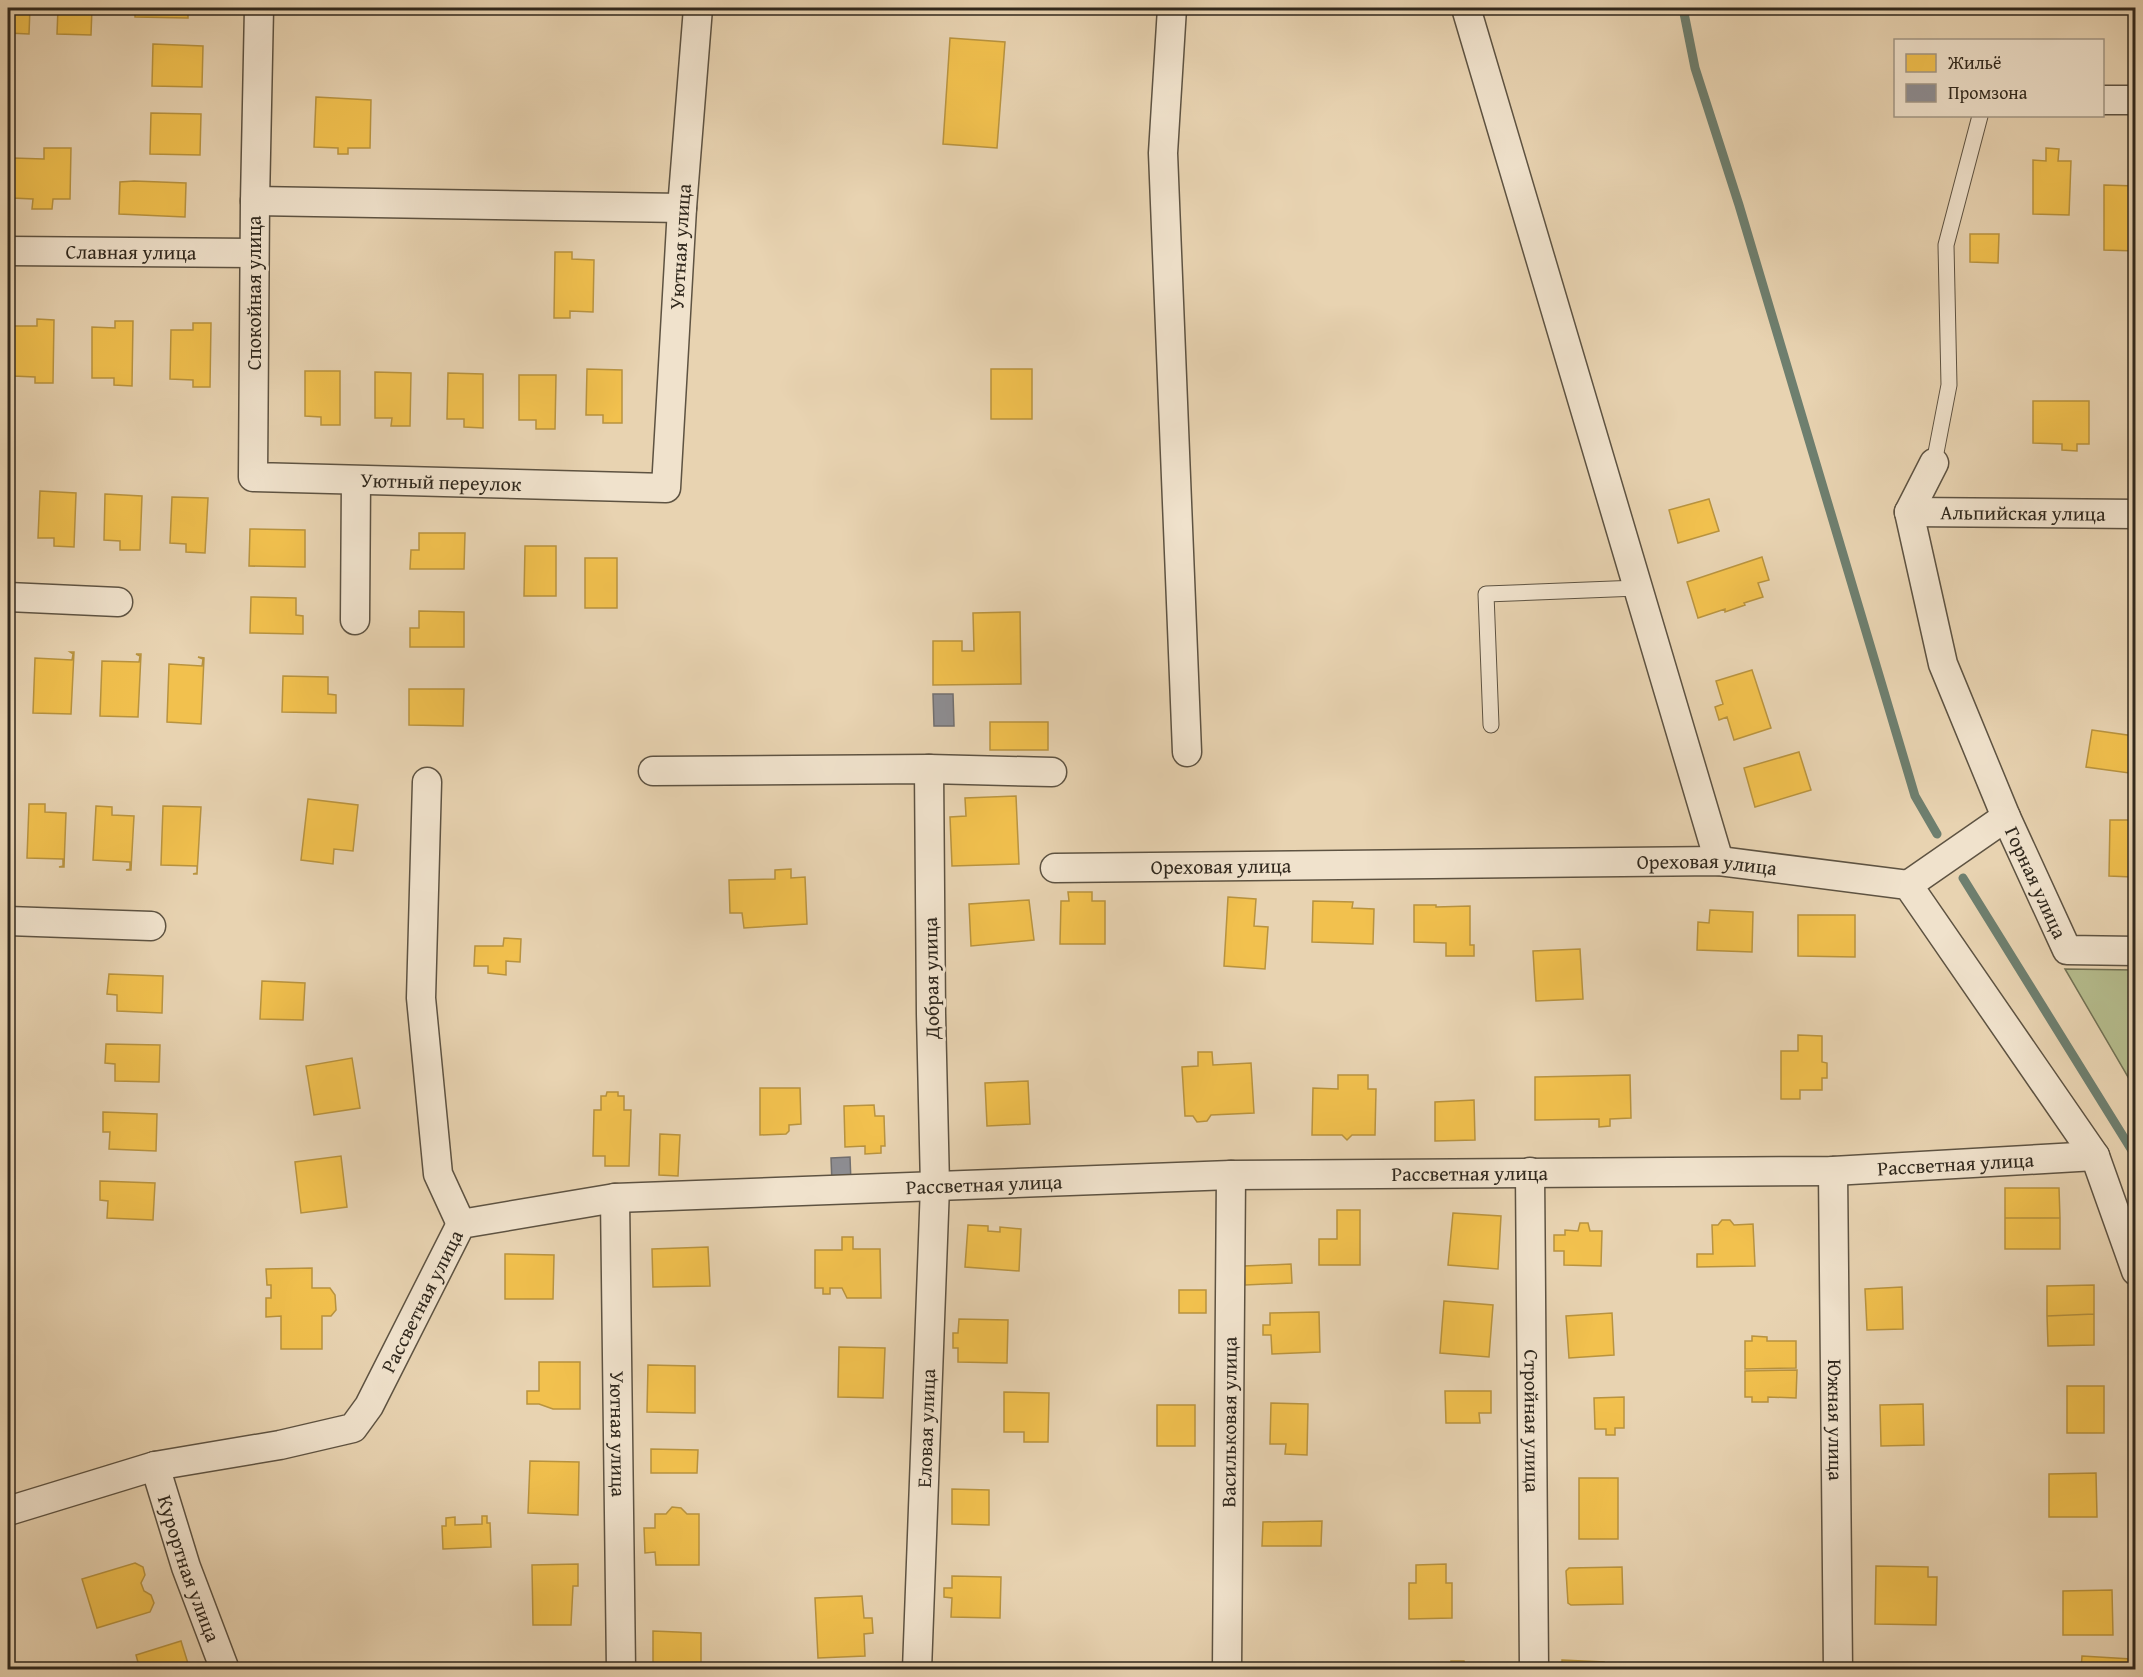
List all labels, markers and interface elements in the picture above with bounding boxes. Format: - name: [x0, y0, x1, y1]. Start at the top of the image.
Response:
- legend: [1894, 39, 2104, 117]
- text: Жильё: [1947, 49, 2002, 76]
- text: Промзона: [1948, 79, 2028, 106]
- street label: Уютная улица: [661, 182, 698, 310]
- street label: Спокойная улица: [239, 215, 268, 370]
- street label: Славная улица: [65, 236, 197, 267]
- street label: Уютный переулок: [360, 465, 522, 498]
- street label: Альпийская улица: [1940, 497, 2106, 528]
- street label: Горная улица: [1998, 821, 2075, 943]
- street label: Ореховая улица: [1637, 846, 1779, 882]
- street label: Ореховая улица: [1151, 851, 1292, 881]
- street label: Добрая улица: [915, 916, 946, 1040]
- street label: Рассветная улица: [1877, 1145, 2035, 1182]
- street label: Рассветная улица: [1391, 1158, 1549, 1188]
- street label: Рассветная улица: [905, 1166, 1063, 1201]
- street label: Рассветная улица: [373, 1224, 470, 1377]
- street label: Васильковая улица: [1213, 1336, 1244, 1507]
- street label: Стройная улица: [1517, 1349, 1548, 1493]
- street label: Южная улица: [1821, 1359, 1851, 1481]
- street label: Еловая улица: [909, 1368, 942, 1488]
- street label: Уютная улица: [603, 1371, 634, 1498]
- street label: Курортная улица: [151, 1491, 228, 1646]

